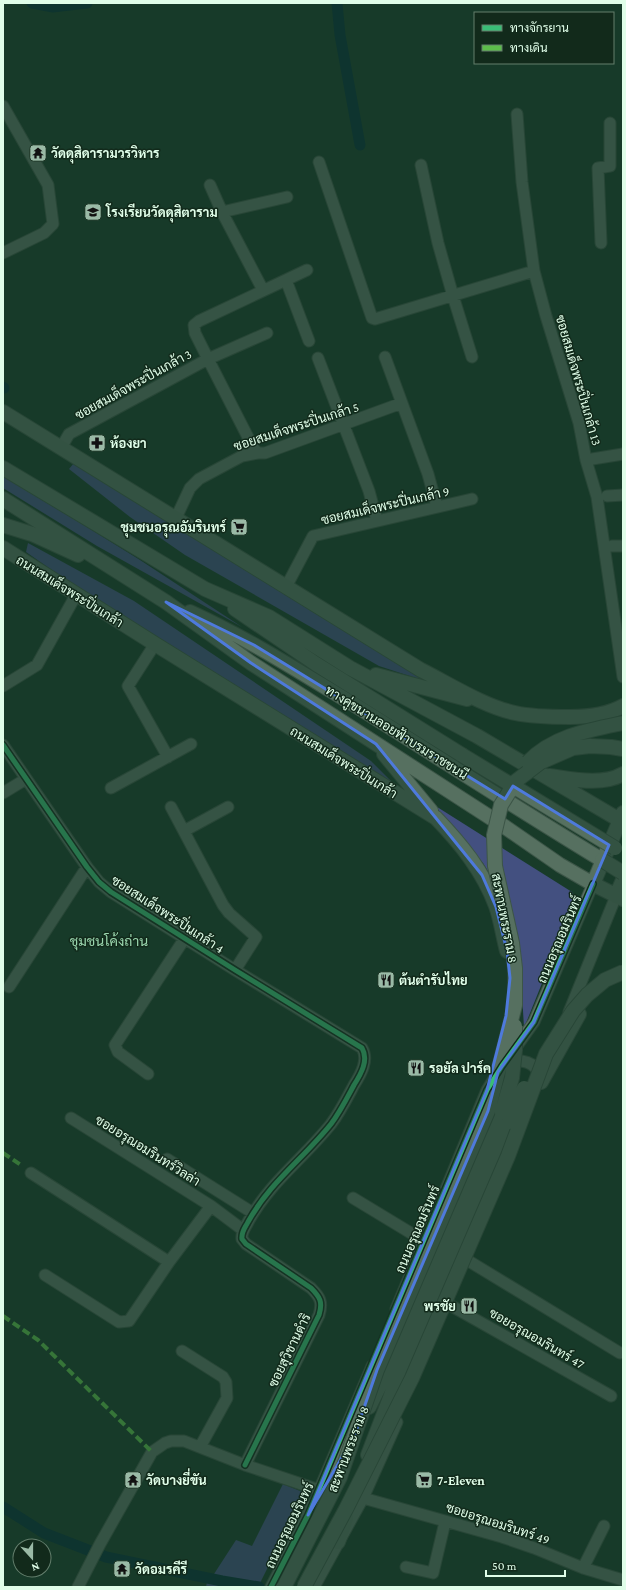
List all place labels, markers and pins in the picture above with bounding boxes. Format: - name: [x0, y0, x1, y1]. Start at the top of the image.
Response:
- temple icon: วัดดุสิดารามวรวิหาร: [28, 143, 48, 163]
- place label: วัดดุสิดารามวรวิหาร: [51, 145, 160, 164]
- school or university icon: โรงเรียนวัดดุสิตาราม: [83, 202, 103, 222]
- place label: โรงเรียนวัดดุสิตาราม: [105, 203, 218, 223]
- pharmacy icon: ห้องยา: [87, 433, 107, 453]
- place label: ห้องยา: [110, 435, 147, 451]
- supermarket icon: ชุมชนอรุณอัมรินทร์: [229, 517, 249, 537]
- place label: ชุมชนอรุณอัมรินทร์: [120, 518, 227, 538]
- restaurant icon: ต้นตำรับไทย: [376, 970, 396, 990]
- place label: ต้นตำรับไทย: [399, 971, 468, 988]
- restaurant icon: รอยัล ปาร์ค: [406, 1058, 426, 1078]
- place label: รอยัล ปาร์ค: [429, 1059, 491, 1076]
- restaurant icon: พรชัย: [459, 1296, 479, 1316]
- place label: พรชัย: [424, 1299, 456, 1314]
- place label: วัดบางยี่ขัน: [146, 1468, 207, 1488]
- temple icon: วัดบางยี่ขัน: [123, 1470, 143, 1490]
- supermarket icon: 7-Eleven: [414, 1470, 434, 1490]
- place label: 7-Eleven: [437, 1473, 485, 1488]
- temple icon: วัดอมรคีรี: [112, 1559, 132, 1579]
- place label: วัดอมรคีรี: [135, 1560, 188, 1577]

